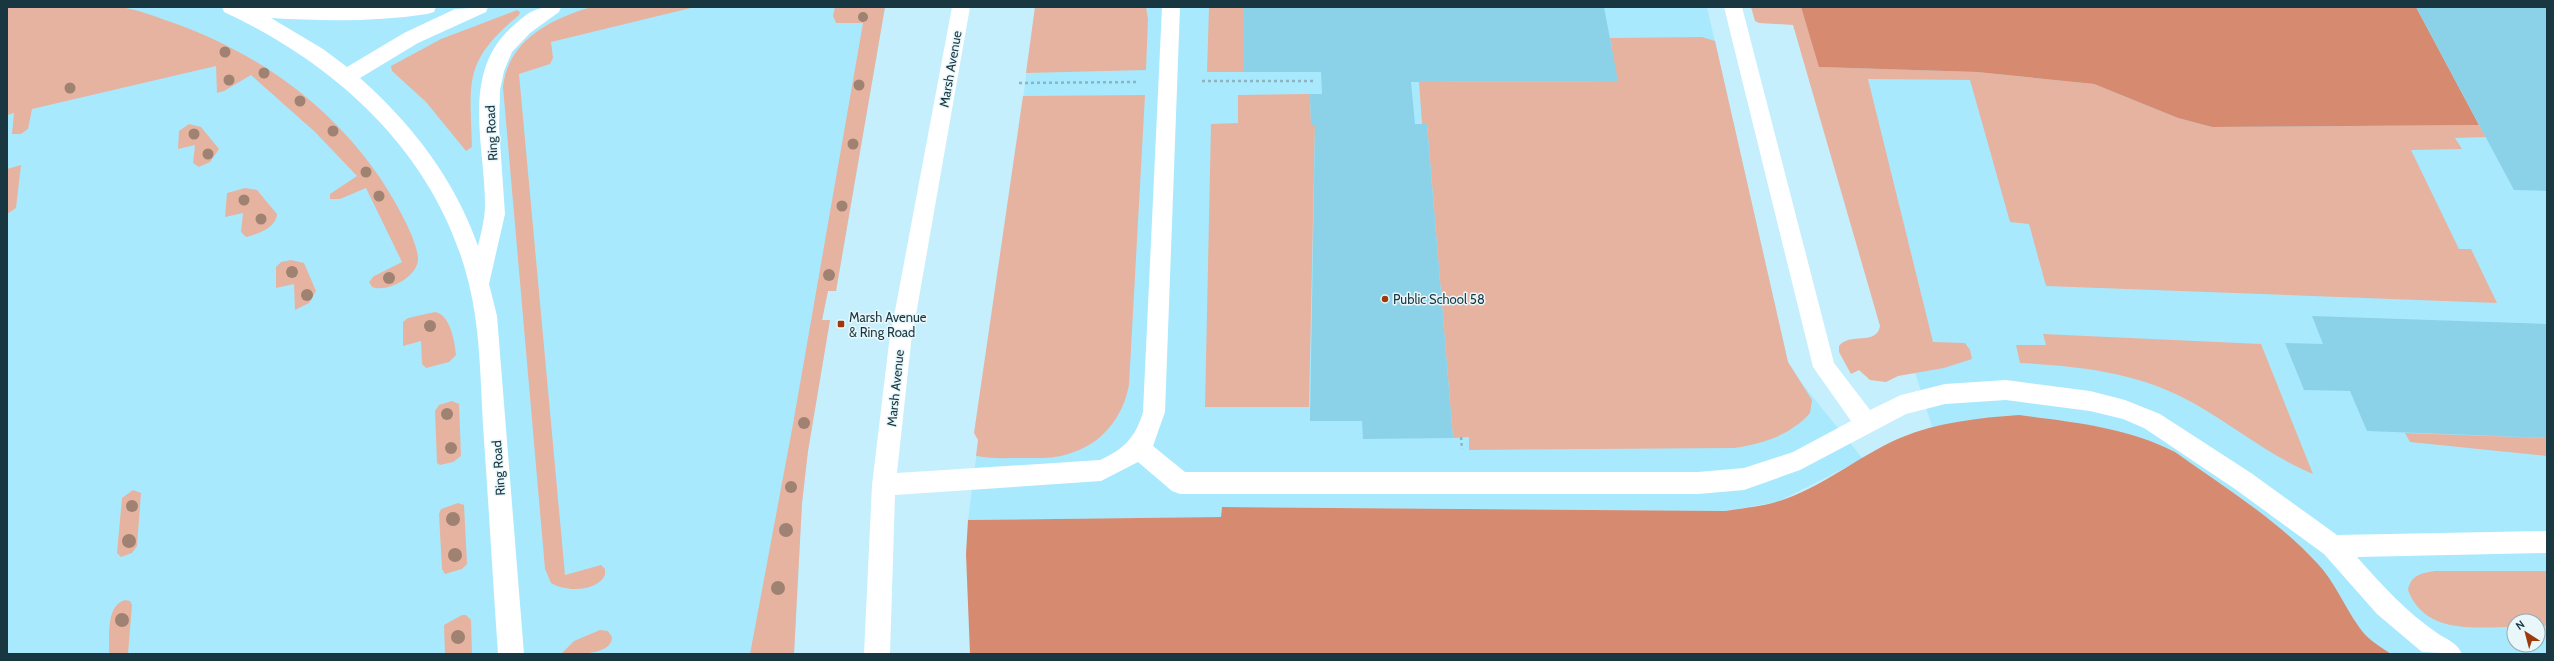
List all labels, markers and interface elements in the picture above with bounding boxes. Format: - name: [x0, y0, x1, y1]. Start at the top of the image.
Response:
- street label: Marsh Avenue: [935, 29, 965, 109]
- street label: Ring Road: [482, 105, 500, 161]
- place label: Public School 58: [1393, 291, 1485, 307]
- marker: Public School 58: [1380, 294, 1390, 304]
- place label: Marsh Avenue & Ring Road: [849, 309, 927, 340]
- marker: Marsh Avenue & Ring Road: [836, 319, 846, 329]
- street label: Marsh Avenue: [883, 348, 907, 427]
- street label: Ring Road: [488, 440, 508, 496]
- north arrow: [2506, 613, 2546, 653]
- text: N: [2513, 617, 2527, 633]

